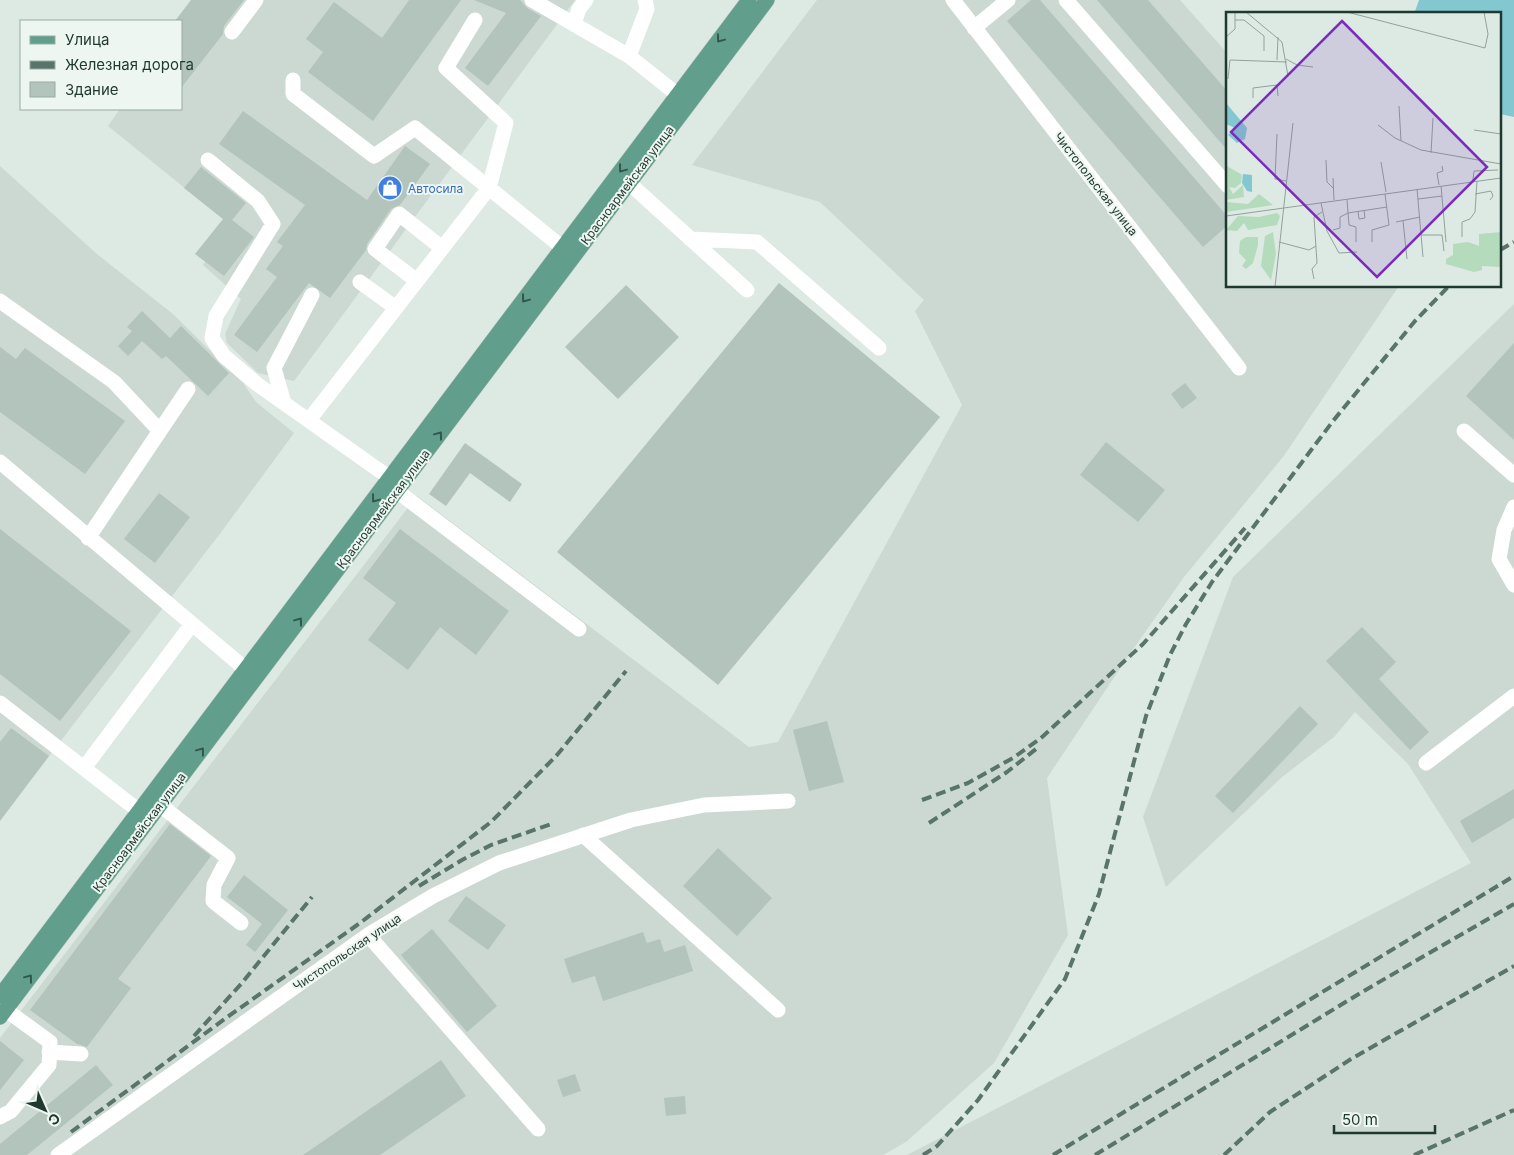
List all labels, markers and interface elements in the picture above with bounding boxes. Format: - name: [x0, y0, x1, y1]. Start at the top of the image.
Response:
- inset map: [1226, 12, 1502, 288]
- legend: [20, 20, 182, 110]
- text: Улица: [65, 30, 109, 49]
- one-way arrow: [717, 33, 726, 43]
- text: Железная дорога: [65, 55, 194, 74]
- text: Здание: [65, 80, 119, 99]
- street label: Красноармейская улица: [577, 123, 677, 247]
- street label: Чистопольская улица: [1051, 129, 1141, 239]
- one-way arrow: [620, 163, 628, 172]
- shop icon: Автосила: [377, 175, 403, 201]
- place label: Автосила: [408, 181, 463, 196]
- one-way arrow: [522, 293, 530, 302]
- one-way arrow: [433, 432, 441, 441]
- street label: Красноармейская улица: [333, 447, 433, 571]
- one-way arrow: [372, 493, 380, 502]
- one-way arrow: [293, 618, 301, 627]
- one-way arrow: [195, 748, 203, 757]
- street label: Красноармейская улица: [89, 770, 189, 894]
- street label: Чистопольская улица: [290, 910, 404, 994]
- one-way arrow: [24, 975, 32, 984]
- north arrow: [20, 1085, 70, 1135]
- scale bar: [1334, 1102, 1435, 1134]
- text: С: [45, 1110, 64, 1129]
- text: 50 m: [1342, 1110, 1378, 1129]

